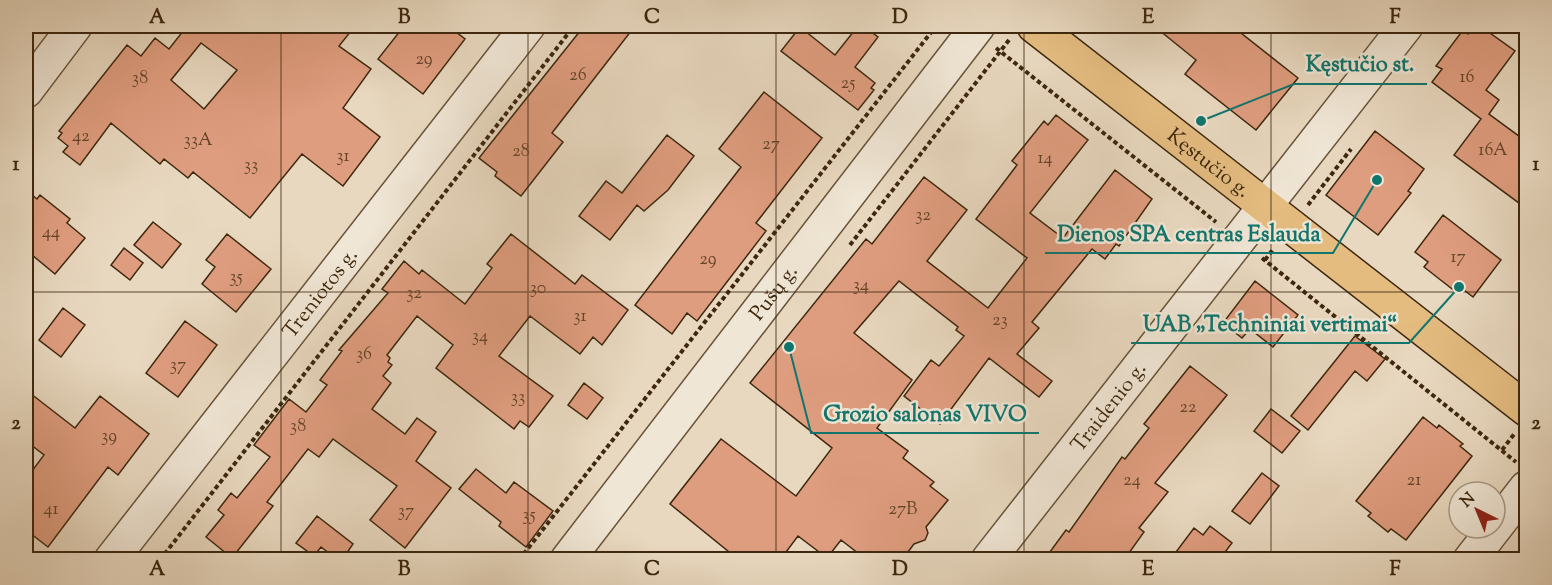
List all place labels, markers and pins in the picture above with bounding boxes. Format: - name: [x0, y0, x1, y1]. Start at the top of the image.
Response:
- callout: Kęstučio st.: [1294, 44, 1427, 84]
- callout: Dienos SPA centras Eslauda: [1045, 213, 1333, 253]
- callout: UAB „Techniniai vertimai“: [1131, 303, 1409, 343]
- callout: Grozio salonas VIVO: [811, 393, 1039, 433]

